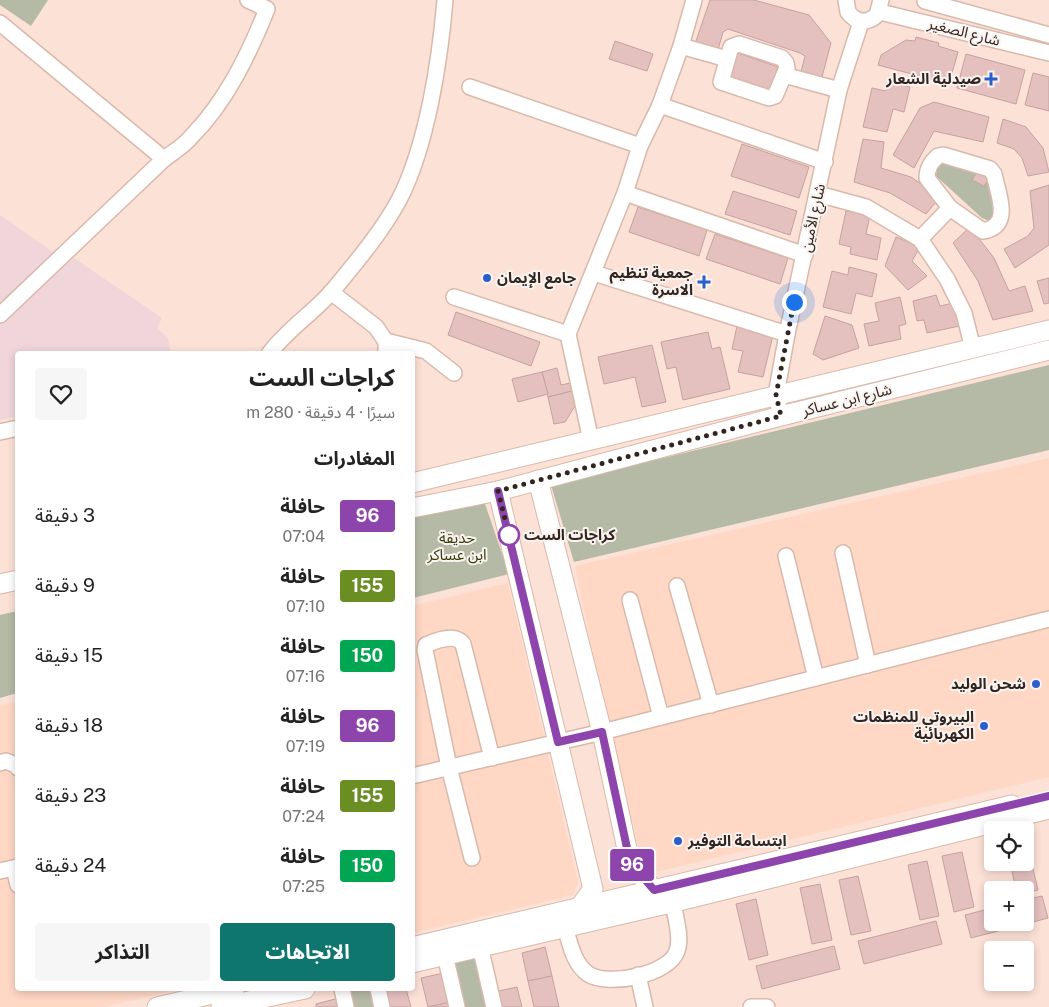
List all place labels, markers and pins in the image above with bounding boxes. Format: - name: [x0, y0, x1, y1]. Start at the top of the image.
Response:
- place label: صيدلية الشعار: [885, 70, 981, 88]
- marker: صيدلية الشعار: [985, 73, 997, 85]
- place label: جمعية تنظيم الاسرة: [609, 264, 694, 299]
- place label: جامع الإيمان: [497, 269, 577, 289]
- marker: جامع الإيمان: [481, 272, 493, 284]
- marker: جمعية تنظيم الاسرة: [697, 275, 711, 289]
- marker: كراجات الست: [498, 524, 520, 546]
- place label: كراجات الست: [524, 526, 615, 544]
- place label: شحن الوليد: [951, 675, 1026, 693]
- marker: شحن الوليد: [1030, 678, 1042, 690]
- place label: البيروتي للمنظمات الكهربائية: [853, 708, 974, 743]
- marker: البيروتي للمنظمات الكهربائية: [978, 720, 990, 732]
- place label: ابتسامة التوفير: [687, 832, 787, 850]
- marker: ابتسامة التوفير: [672, 835, 684, 847]

